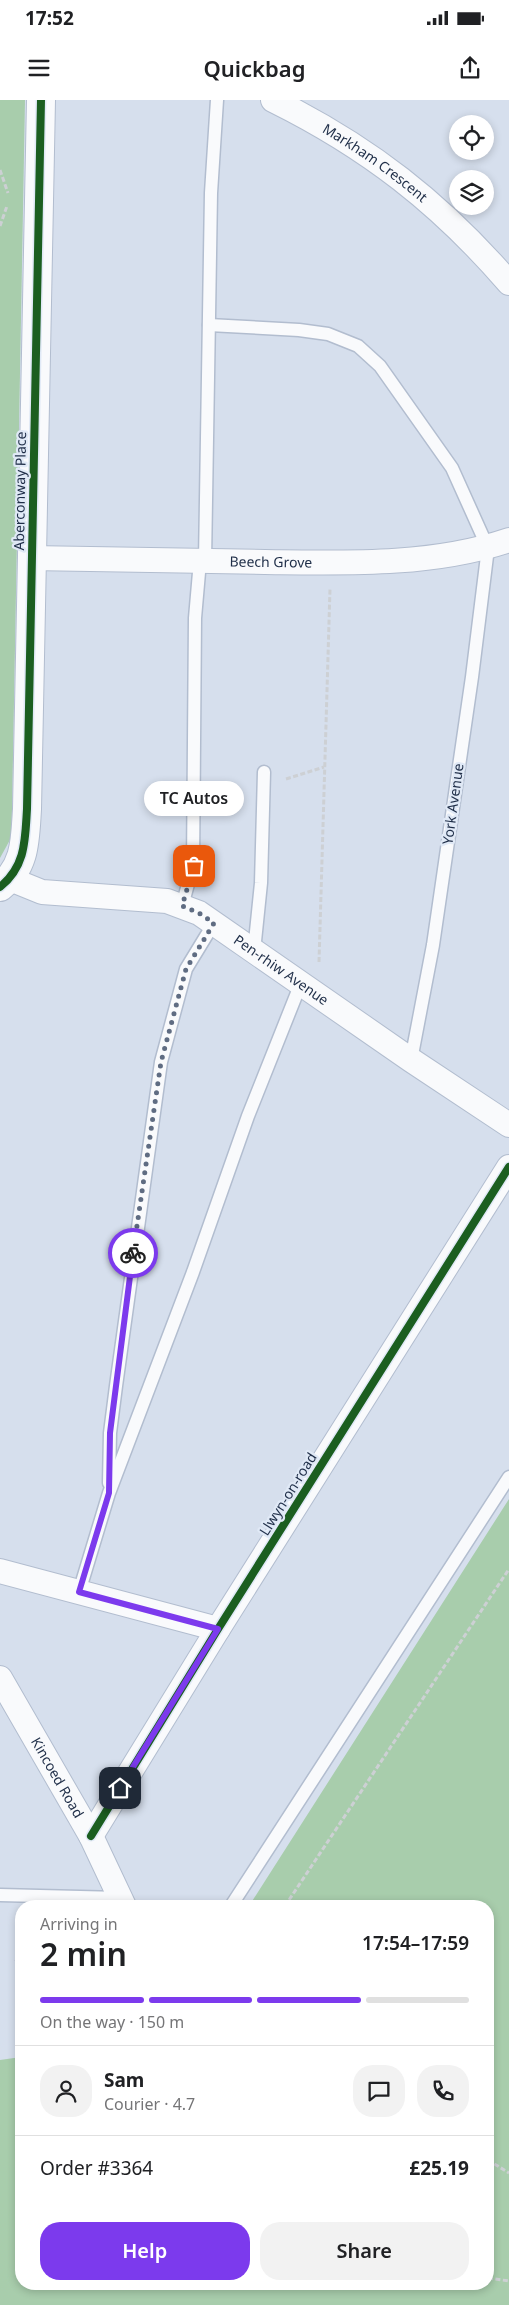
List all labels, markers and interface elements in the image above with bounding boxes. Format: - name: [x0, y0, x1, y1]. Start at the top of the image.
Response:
- text: 17:52: [25, 5, 74, 31]
- text: Quickbag: [204, 53, 305, 83]
- icon: menu: [25, 54, 53, 82]
- icon: share: [456, 54, 484, 82]
- map controls: [449, 115, 494, 215]
- button: locate: [449, 115, 494, 160]
- street label: Markham Crescent: [319, 119, 432, 206]
- button: layers: [449, 170, 494, 215]
- street label: Aberconway Place: [9, 431, 30, 551]
- street label: Beech Grove: [229, 552, 312, 572]
- street label: York Avenue: [437, 762, 468, 846]
- callout: TC Autos: [144, 781, 244, 816]
- text: TC Autos: [160, 787, 228, 809]
- pin: [173, 845, 215, 887]
- icon: bag: [180, 852, 208, 880]
- street label: Pen-rhiw Avenue: [230, 930, 333, 1009]
- courier: [108, 1228, 158, 1278]
- icon: bike: [119, 1239, 147, 1267]
- street label: Llwyn-on-road: [255, 1449, 321, 1539]
- street label: Kincoed Road: [27, 1734, 89, 1821]
- pin: [99, 1767, 141, 1809]
- icon: home: [106, 1774, 134, 1802]
- text: Arriving in: [40, 1913, 118, 1935]
- text: 17:54–17:59: [362, 1930, 469, 1956]
- text: 2 min: [40, 1932, 127, 1975]
- text: On the way · 150 m: [40, 2011, 184, 2033]
- button: person: [40, 2065, 92, 2117]
- button: chat: [353, 2065, 405, 2117]
- button: phone: [417, 2065, 469, 2117]
- text: Sam: [104, 2067, 144, 2093]
- text: Courier · 4.7: [104, 2093, 195, 2115]
- text: Order #3364: [40, 2155, 153, 2181]
- text: £25.19: [409, 2155, 469, 2181]
- button: Help: [40, 2222, 250, 2280]
- button: Share: [260, 2222, 469, 2280]

